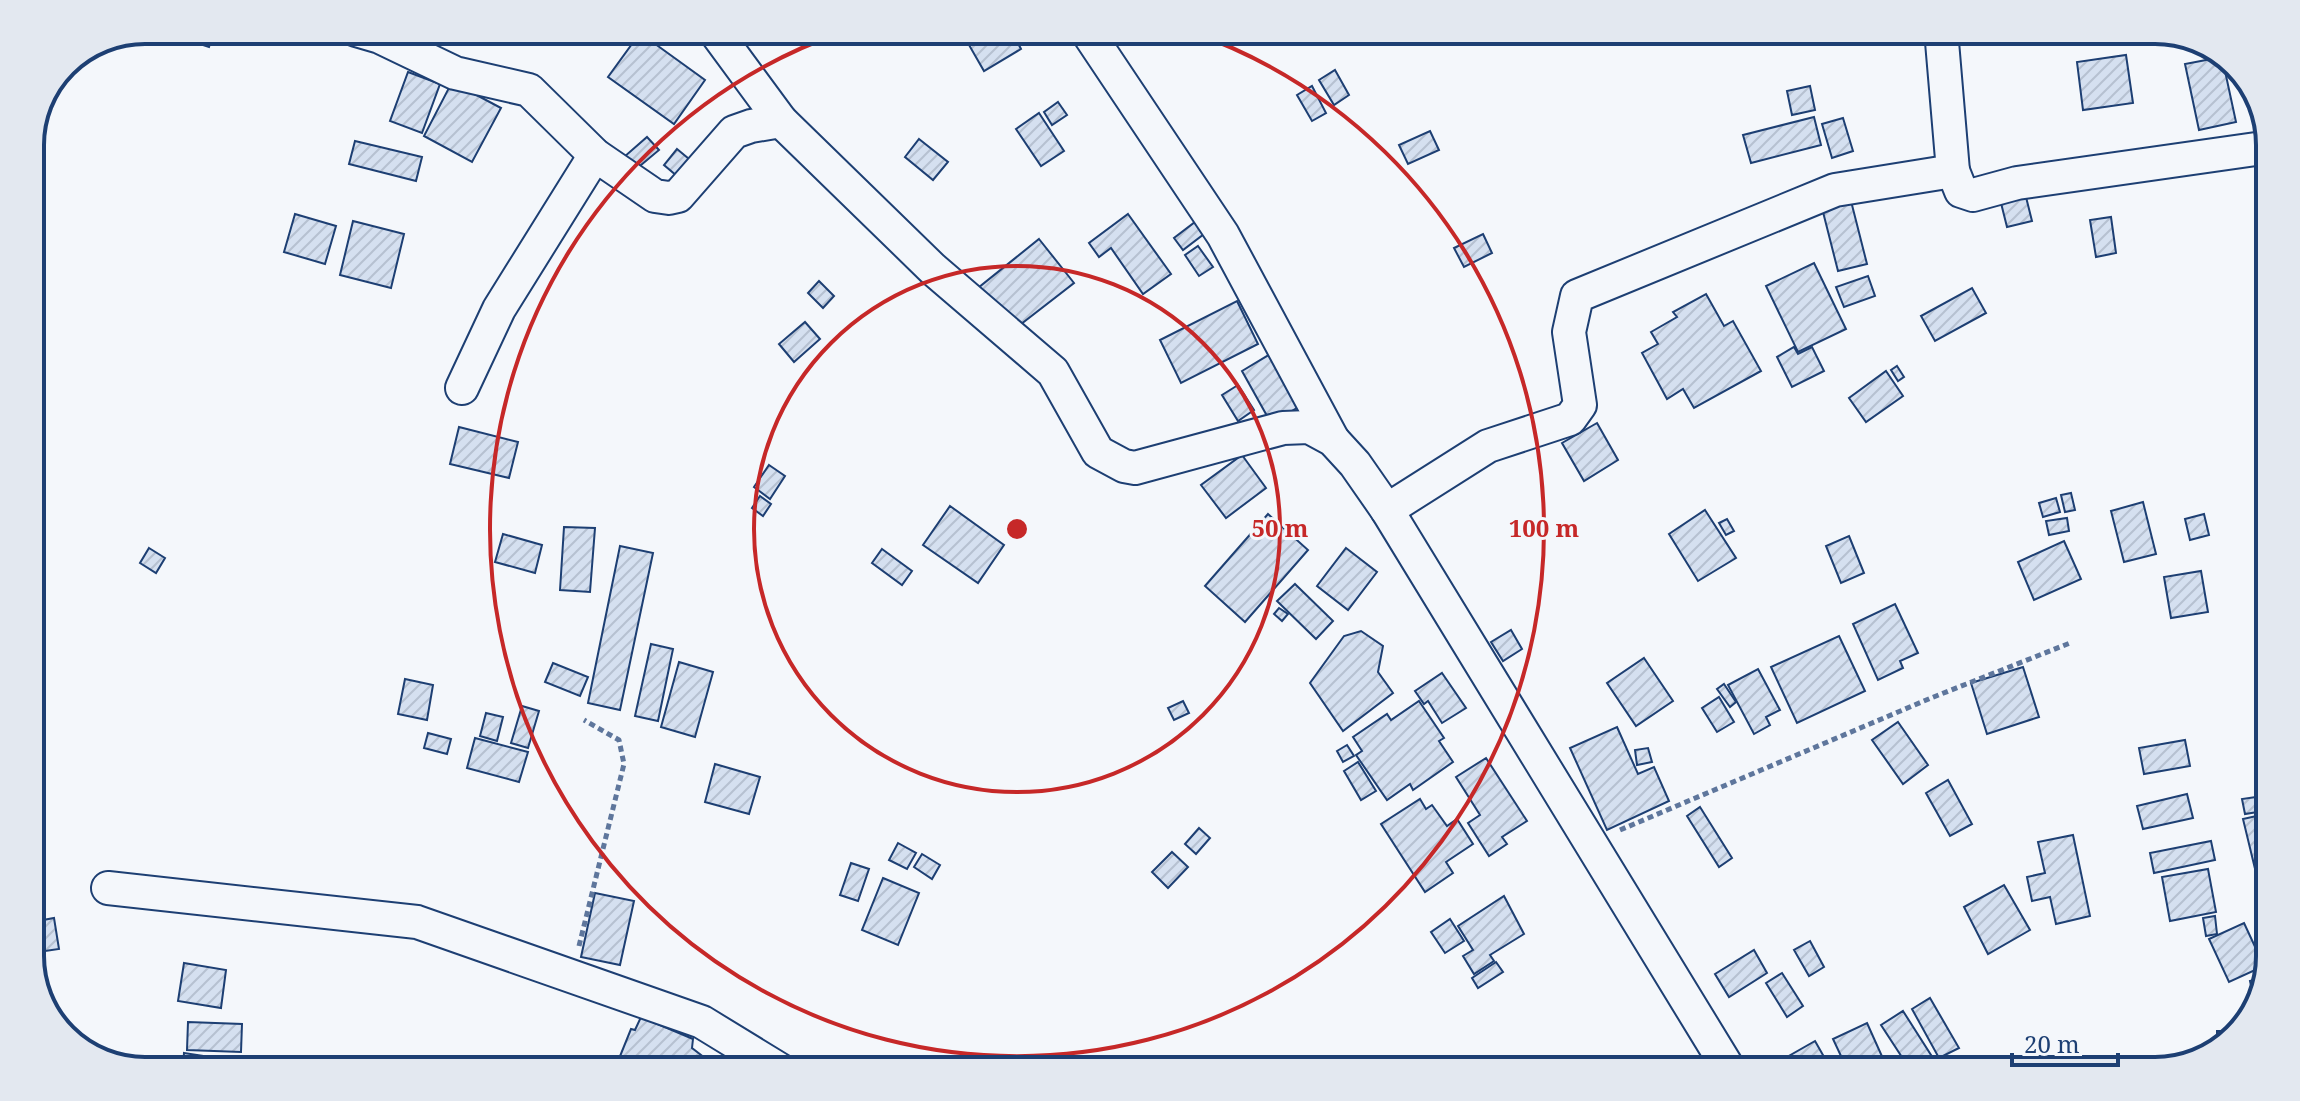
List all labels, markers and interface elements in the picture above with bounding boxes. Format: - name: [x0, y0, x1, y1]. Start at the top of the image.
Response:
- text: 50 m: [1251, 511, 1309, 544]
- text: 100 m: [1509, 511, 1580, 544]
- centre of rings: [1003, 515, 1031, 543]
- scale bar: [2012, 1017, 2118, 1067]
- text: 20 m: [2024, 1027, 2080, 1060]

